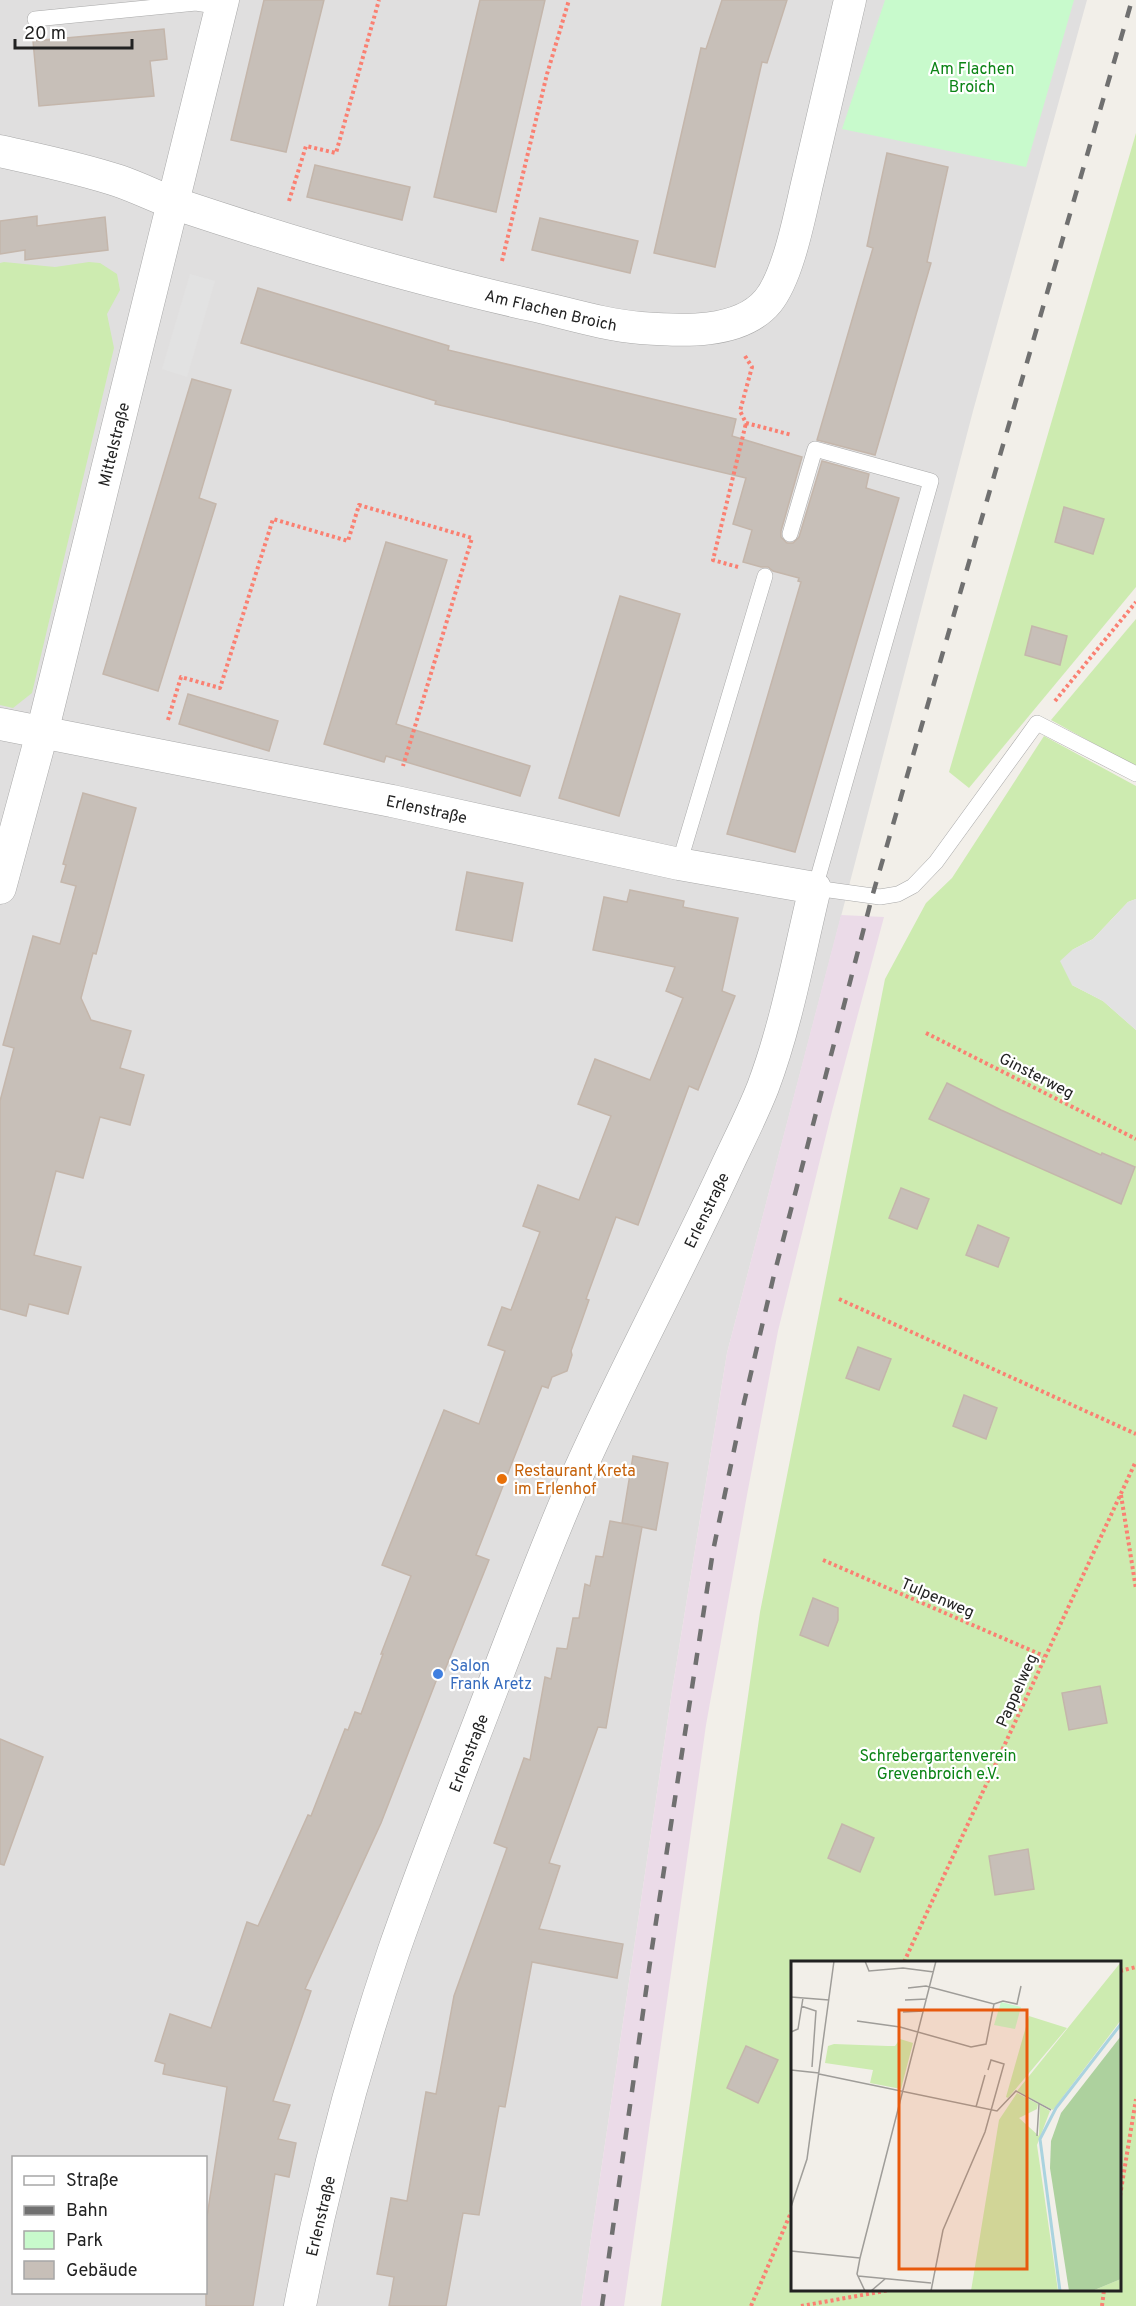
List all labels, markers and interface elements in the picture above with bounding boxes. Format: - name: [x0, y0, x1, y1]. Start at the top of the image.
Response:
- scale bar: [15, 12, 132, 50]
- text: 20 m: [24, 23, 66, 46]
- park label: Am Flachen Broich: [929, 60, 1015, 98]
- street label: Am Flachen Broich: [482, 287, 618, 337]
- street label: Mittelstraße: [95, 401, 135, 489]
- street label: Erlenstraße: [384, 792, 469, 829]
- street label: Ginsterweg: [995, 1049, 1077, 1104]
- street label: Erlenstraße: [681, 1170, 735, 1252]
- place label: Restaurant Kreta im Erlenhof: [514, 1462, 636, 1500]
- marker: Restaurant Kreta im Erlenhof: [495, 1472, 509, 1486]
- street label: Tulpenweg: [897, 1574, 977, 1623]
- street label: Pappelweg: [993, 1651, 1043, 1731]
- place label: Salon Frank Aretz: [450, 1657, 532, 1695]
- marker: Salon Frank Aretz: [431, 1667, 445, 1681]
- street label: Erlenstraße: [446, 1712, 494, 1796]
- park label: Schrebergartenverein Grevenbroich e.V.: [859, 1747, 1017, 1785]
- inset map: [791, 1961, 1121, 2291]
- legend: [12, 2156, 207, 2294]
- text: Straße: [66, 2170, 118, 2193]
- street label: Erlenstraße: [303, 2174, 341, 2259]
- text: Bahn: [66, 2200, 108, 2223]
- text: Park: [66, 2230, 103, 2253]
- text: Gebäude: [66, 2260, 138, 2283]

